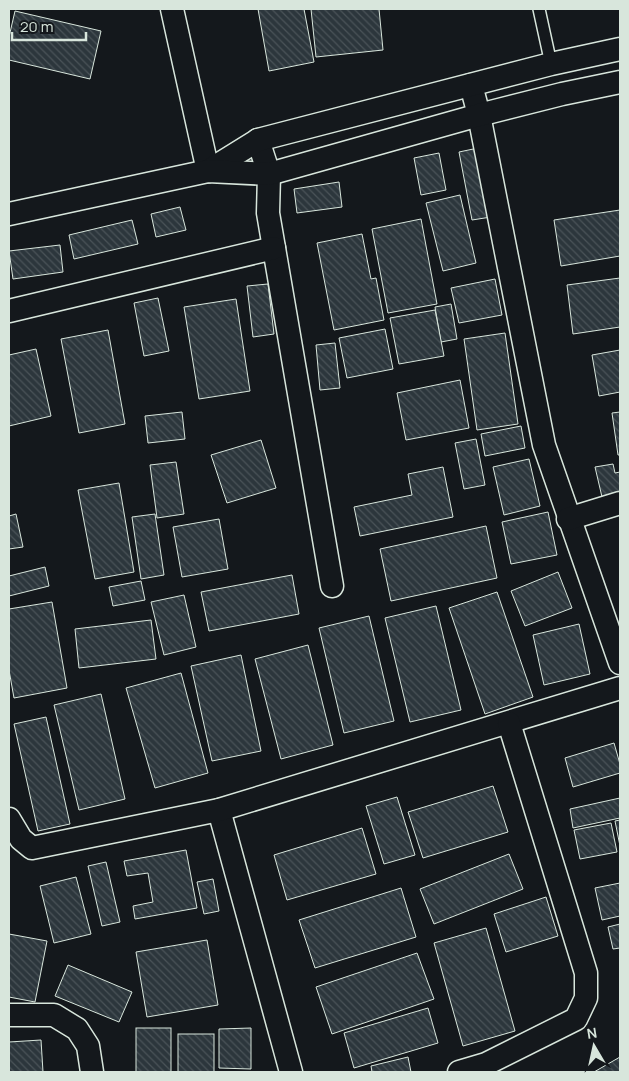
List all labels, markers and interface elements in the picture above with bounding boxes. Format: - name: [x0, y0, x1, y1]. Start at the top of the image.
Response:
- scale bar: [12, 10, 86, 42]
- text: 20 m: [20, 16, 53, 37]
- north arrow: [569, 1021, 619, 1071]
- text: N: [585, 1022, 598, 1043]

